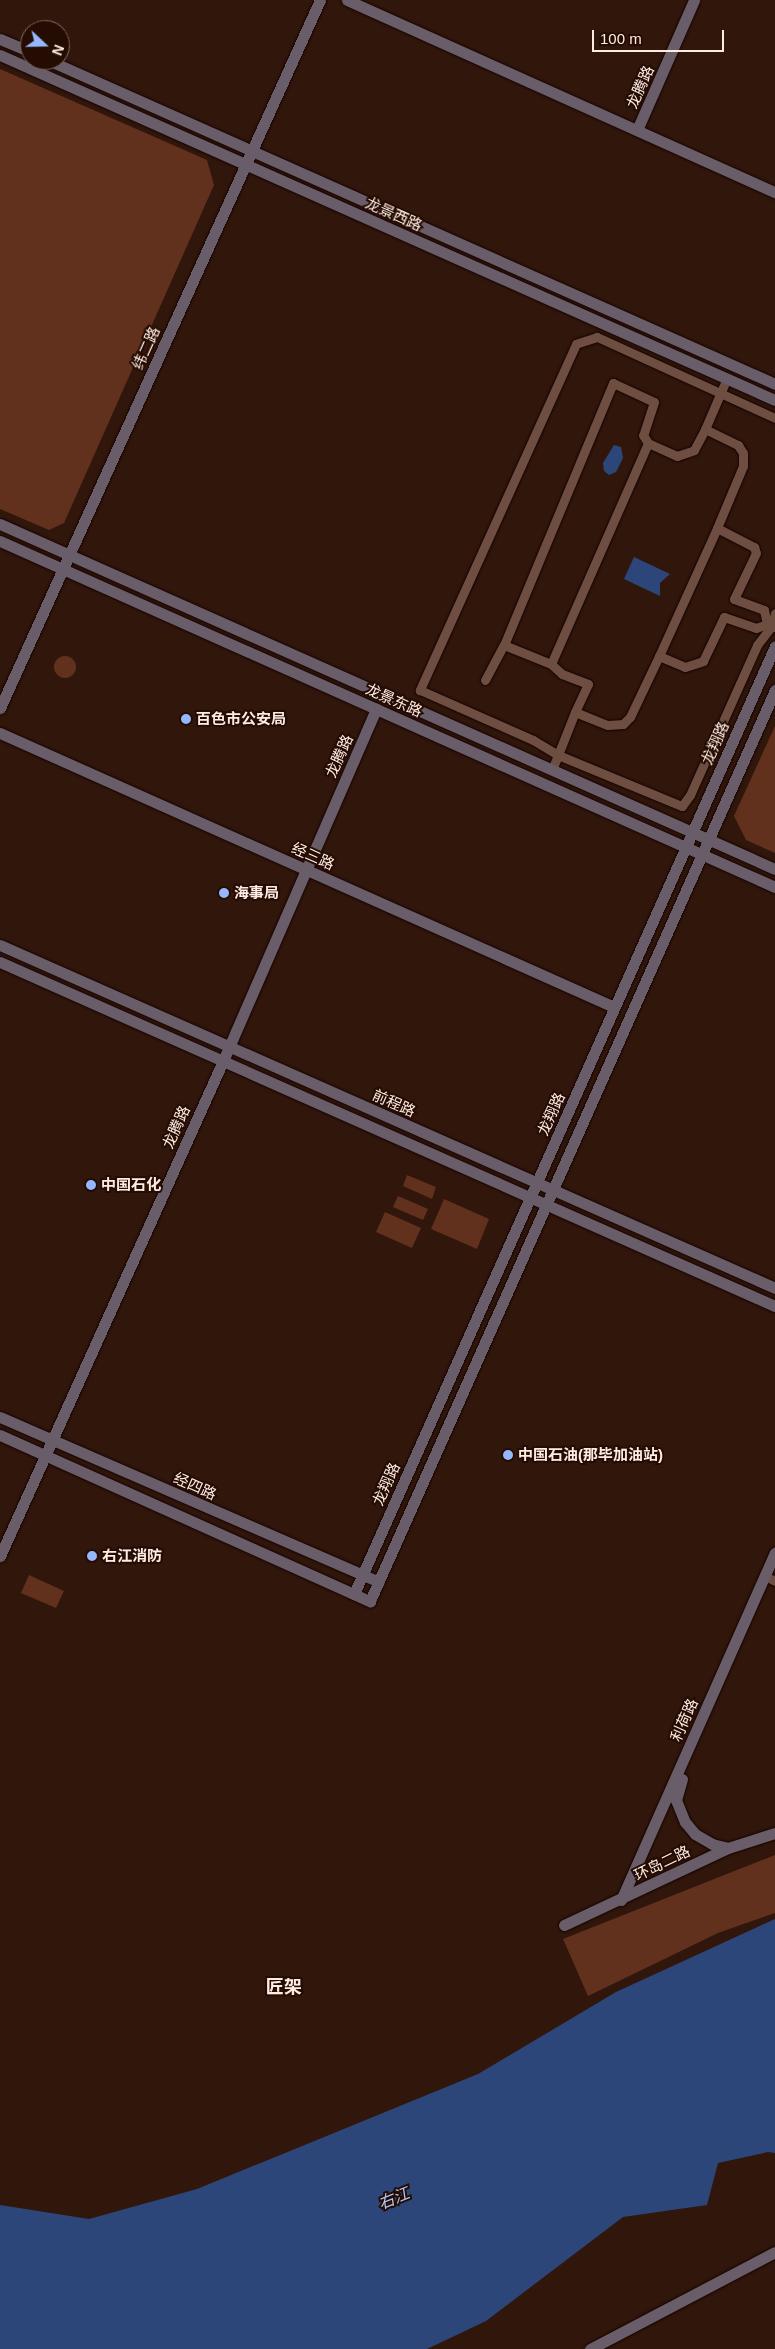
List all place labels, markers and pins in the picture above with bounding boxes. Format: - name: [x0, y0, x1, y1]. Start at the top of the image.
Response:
- place label: 百色市公安局: [196, 710, 286, 728]
- marker: 百色市公安局: [180, 713, 192, 725]
- place label: 海事局: [234, 884, 279, 902]
- marker: 海事局: [218, 887, 230, 899]
- place label: 中国石化: [101, 1176, 161, 1194]
- marker: 中国石化: [85, 1179, 97, 1191]
- place label: 中国石油(那毕加油站): [518, 1446, 663, 1464]
- marker: 中国石油(那毕加油站): [502, 1449, 514, 1461]
- place label: 右江消防: [102, 1547, 162, 1565]
- marker: 右江消防: [86, 1550, 98, 1562]

